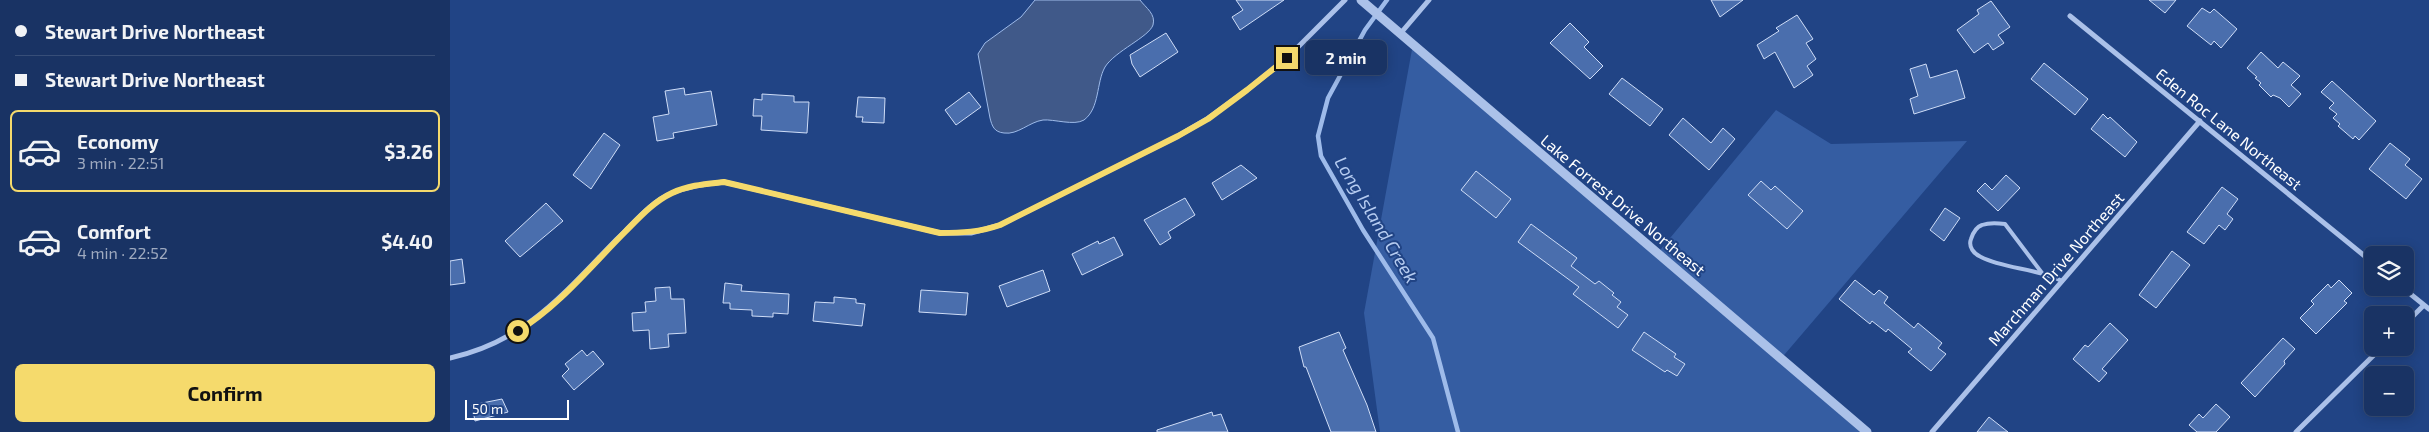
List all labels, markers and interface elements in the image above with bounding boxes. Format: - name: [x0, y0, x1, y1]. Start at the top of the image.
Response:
- text: Stewart Drive Northeast: [45, 20, 265, 43]
- callout: 2 min: [1304, 40, 1387, 76]
- route end: [1276, 47, 1298, 69]
- text: 2 min: [1326, 48, 1366, 67]
- street label: Eden Roc Lane Northeast: [2153, 64, 2306, 193]
- text: Stewart Drive Northeast: [45, 68, 265, 91]
- icon: car: [17, 129, 62, 174]
- text: Economy: [77, 130, 159, 153]
- street label: Lake Forrest Drive Northeast: [1537, 130, 1709, 279]
- text: $3.26: [384, 140, 433, 163]
- water label: Long Island Creek: [1330, 152, 1423, 287]
- text: 3 min · 22:51: [77, 153, 164, 172]
- street label: Marchman Drive Northeast: [1984, 188, 2127, 349]
- icon: car: [17, 219, 62, 264]
- text: Comfort: [77, 220, 151, 243]
- text: $4.40: [381, 230, 433, 253]
- text: 4 min · 22:52: [77, 243, 168, 262]
- map controls: [2364, 246, 2414, 416]
- button: layers: [2364, 246, 2414, 296]
- button: +: [2364, 306, 2414, 356]
- route start: [507, 320, 529, 342]
- button: Confirm: [15, 364, 435, 422]
- button: −: [2364, 366, 2414, 416]
- scale bar: [465, 397, 569, 420]
- text: 50 m: [472, 400, 503, 417]

